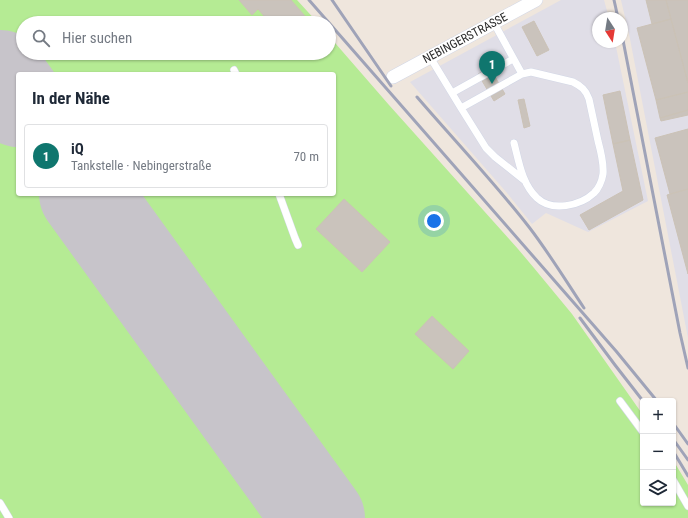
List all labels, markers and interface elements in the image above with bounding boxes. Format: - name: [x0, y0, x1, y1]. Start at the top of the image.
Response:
- street label: NEBINGERSTRASSE: [420, 10, 510, 66]
- north arrow: [592, 12, 628, 48]
- search box: [16, 16, 336, 60]
- icon: search: [30, 27, 52, 49]
- text: Hier suchen: [62, 29, 132, 47]
- pin: 1: [479, 51, 505, 84]
- text: In der Nähe: [32, 88, 110, 108]
- text: iQ: [71, 140, 84, 158]
- text: 1: [43, 149, 49, 164]
- text: 70 m: [293, 149, 319, 164]
- text: Tankstelle · Nebingerstraße: [71, 158, 211, 173]
- your location: [424, 211, 444, 231]
- map controls: [640, 398, 676, 506]
- button: +: [640, 398, 676, 434]
- button: −: [640, 434, 676, 470]
- button: layers: [640, 470, 676, 506]

